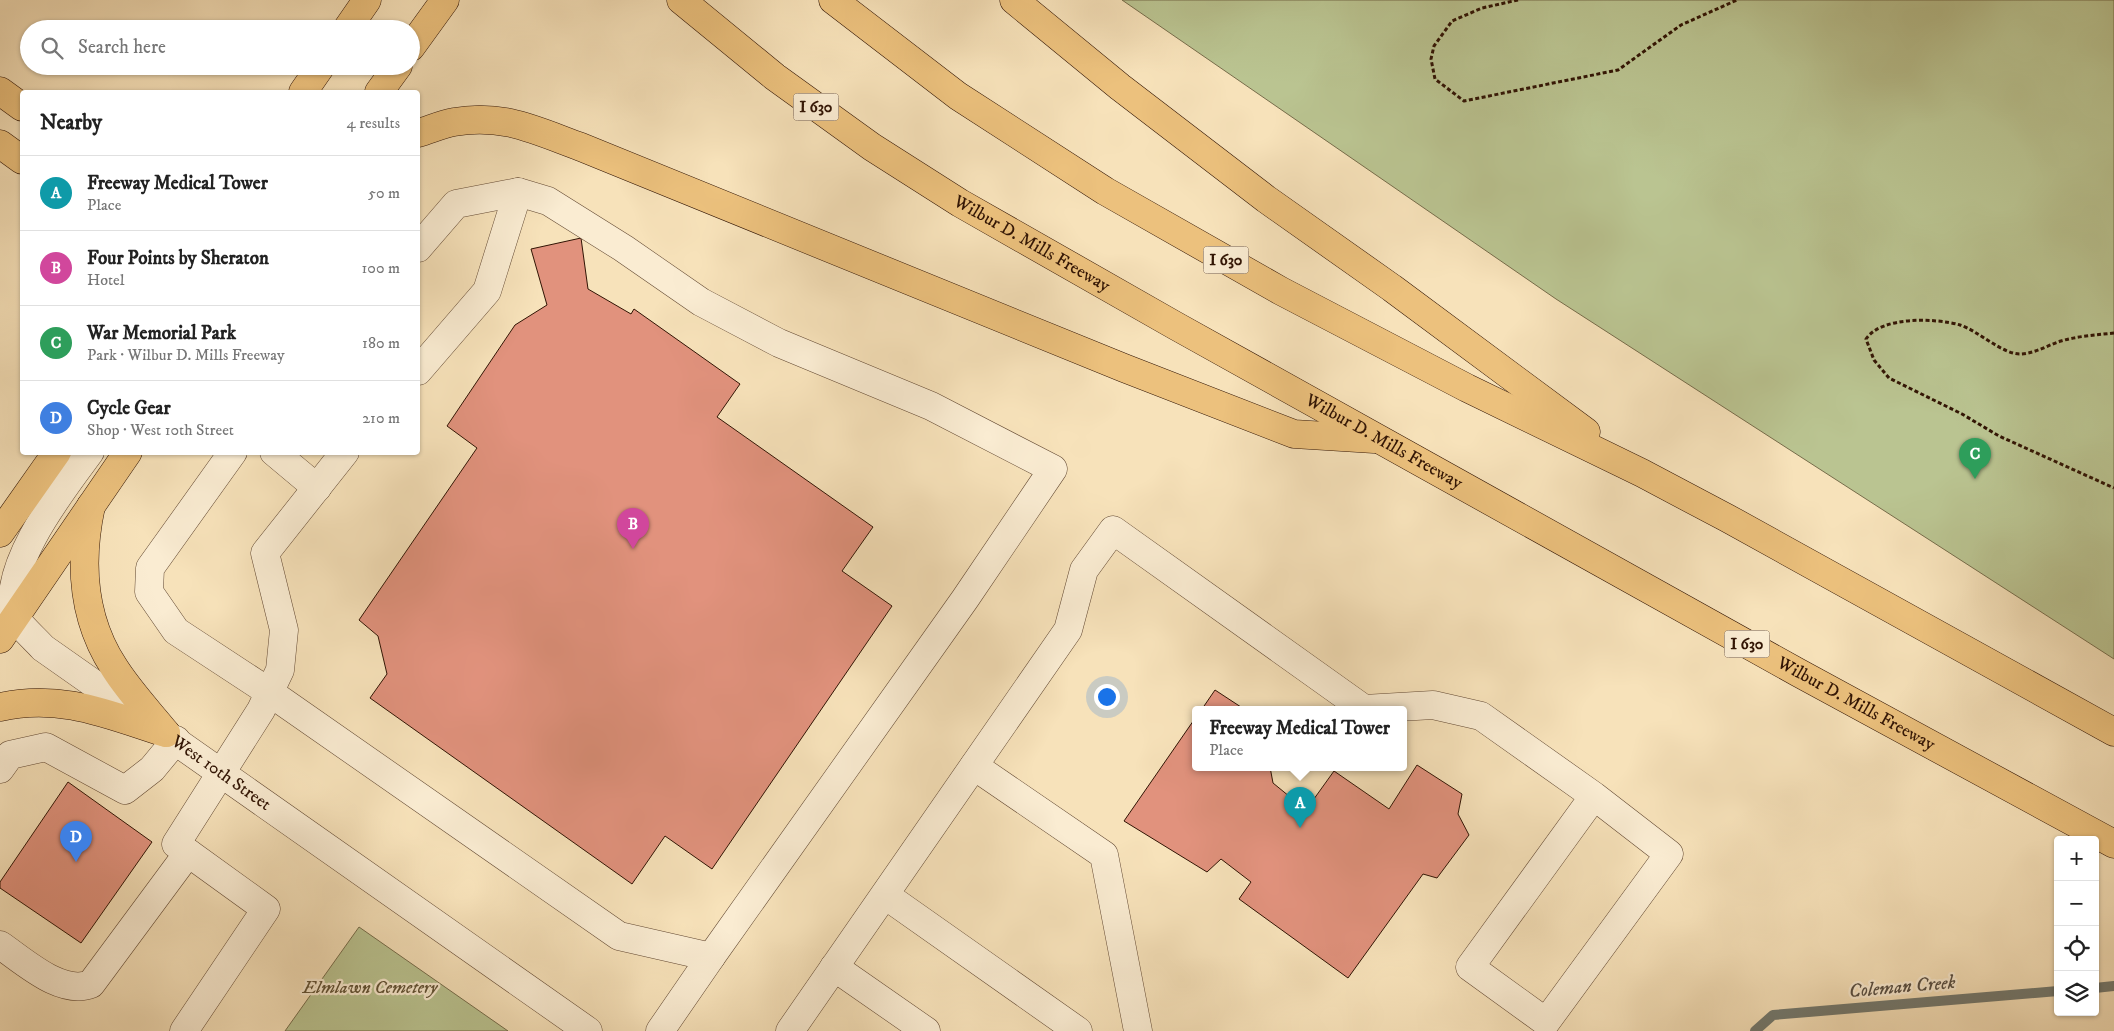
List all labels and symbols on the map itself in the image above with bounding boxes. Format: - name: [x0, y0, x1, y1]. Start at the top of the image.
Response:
- road number: I 630: [794, 94, 838, 120]
- street label: Wilbur D. Mills Freeway: [949, 190, 1114, 297]
- road number: I 630: [1204, 246, 1248, 274]
- street label: Wilbur D. Mills Freeway: [1301, 389, 1467, 495]
- pin: C: [1959, 438, 1991, 479]
- pin: B: [617, 508, 649, 549]
- road number: I 630: [1724, 630, 1770, 658]
- street label: Wilbur D. Mills Freeway: [1772, 651, 1939, 756]
- your location: [1094, 684, 1120, 710]
- street label: West 10th Street: [166, 730, 275, 816]
- pin: A: [1284, 787, 1316, 828]
- pin: D: [60, 821, 92, 862]
- water label: Coleman Creek: [1848, 971, 1956, 1003]
- park label: Elmlawn Cemetery: [302, 977, 438, 999]

